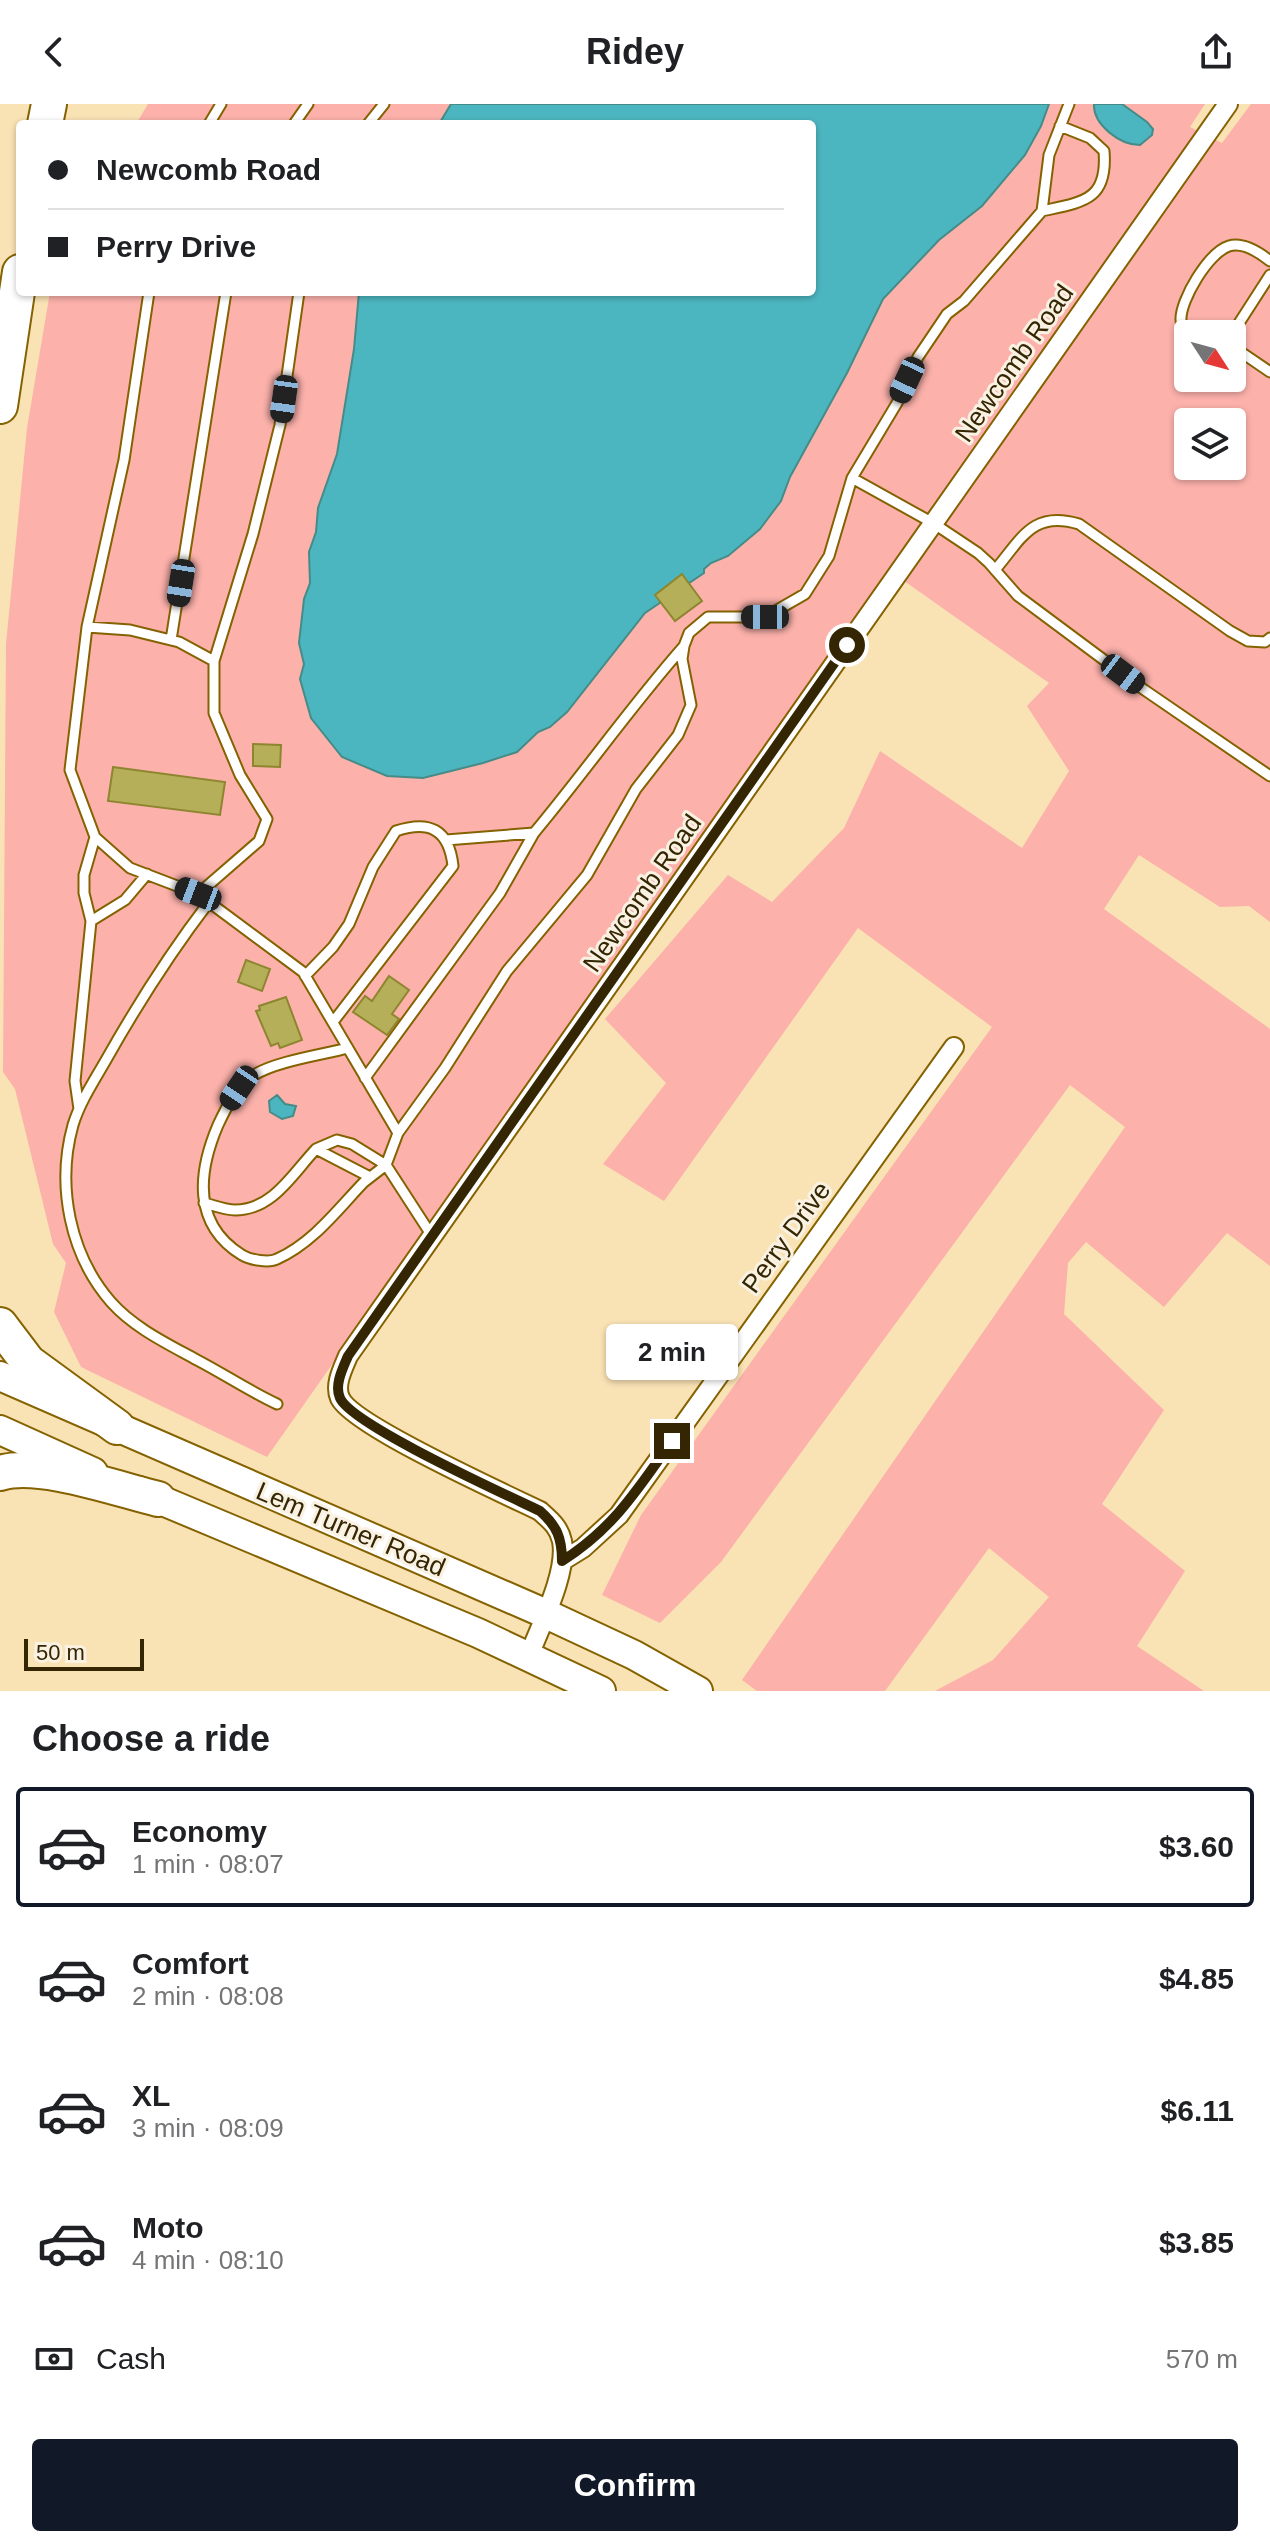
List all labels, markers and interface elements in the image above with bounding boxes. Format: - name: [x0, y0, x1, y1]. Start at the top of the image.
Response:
- icon: back: [32, 30, 76, 74]
- icon: share: [1194, 30, 1238, 74]
- text: Ridey: [586, 31, 684, 72]
- text: Newcomb Road: [96, 153, 321, 186]
- text: Perry Drive: [96, 230, 256, 263]
- street label: Newcomb Road: [949, 279, 1079, 447]
- north arrow: [1174, 320, 1246, 392]
- map controls: [1174, 320, 1246, 480]
- car: [886, 353, 928, 407]
- car: [269, 374, 299, 424]
- button: layers: [1174, 408, 1246, 480]
- car: [165, 557, 197, 609]
- car: [741, 605, 789, 629]
- route start: [829, 627, 865, 663]
- car: [1097, 650, 1149, 698]
- street label: Newcomb Road: [577, 809, 707, 977]
- car: [171, 874, 225, 914]
- car: [216, 1061, 262, 1115]
- street label: Perry Drive: [736, 1176, 836, 1298]
- callout: 2 min: [606, 1325, 738, 1381]
- text: 2 min: [638, 1337, 706, 1367]
- route end: [654, 1423, 690, 1459]
- street label: Lem Turner Road: [252, 1476, 450, 1582]
- scale bar: [24, 1635, 144, 1671]
- text: 50 m: [36, 1640, 85, 1665]
- text: Choose a ride: [32, 1718, 270, 1759]
- icon: car: [36, 1811, 108, 1883]
- text: Economy: [132, 1815, 267, 1848]
- text: $3.60: [1159, 1830, 1234, 1863]
- text: 1 min · 08:07: [132, 1849, 284, 1879]
- icon: car: [36, 1943, 108, 2015]
- text: Comfort: [132, 1947, 249, 1980]
- text: $4.85: [1159, 1962, 1234, 1995]
- text: 2 min · 08:08: [132, 1981, 284, 2011]
- icon: car: [36, 2075, 108, 2147]
- text: XL: [132, 2079, 170, 2112]
- text: $6.11: [1161, 2094, 1234, 2127]
- text: 3 min · 08:09: [132, 2113, 284, 2143]
- icon: car: [36, 2207, 108, 2279]
- text: Moto: [132, 2211, 204, 2244]
- text: $3.85: [1159, 2226, 1234, 2259]
- text: 4 min · 08:10: [132, 2245, 284, 2275]
- icon: cash: [32, 2337, 76, 2381]
- text: Cash: [96, 2342, 166, 2375]
- text: 570 m: [1166, 2344, 1238, 2374]
- button: Confirm: [32, 2439, 1238, 2531]

